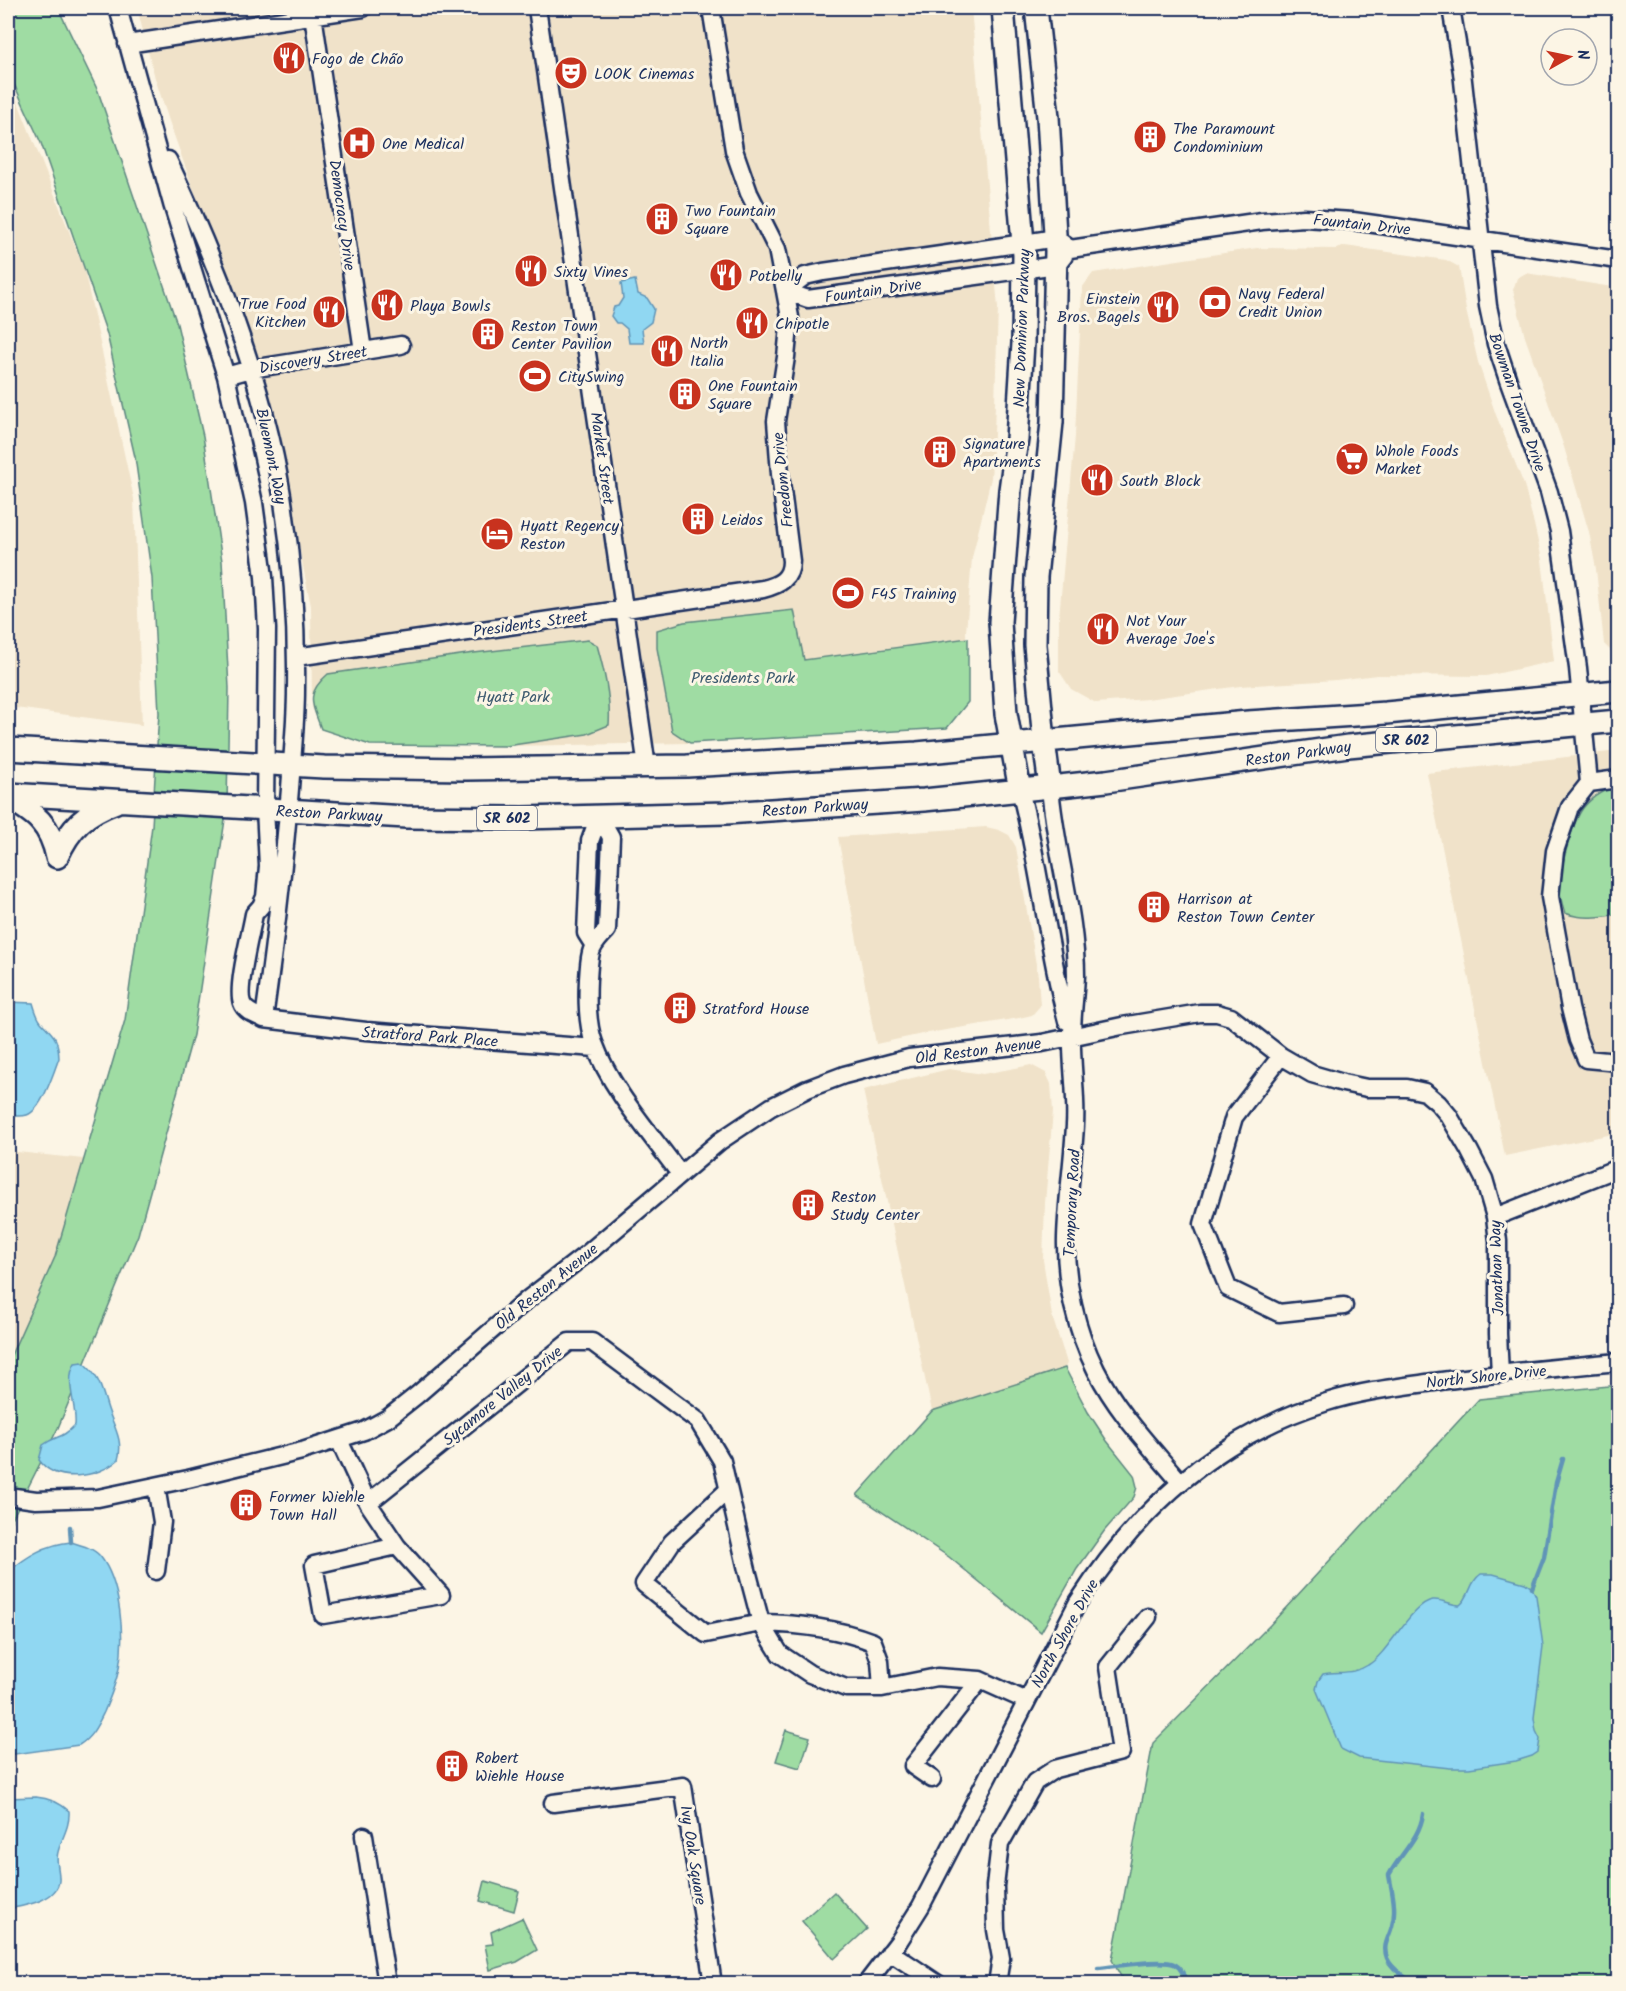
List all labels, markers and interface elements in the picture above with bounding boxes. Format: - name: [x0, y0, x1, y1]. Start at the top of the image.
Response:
- north arrow: [1539, 27, 1599, 87]
- restaurant icon: Fogo de Chão: [271, 40, 307, 76]
- place label: Fogo de Chão: [312, 47, 403, 72]
- text: N: [1569, 48, 1595, 62]
- theatre icon: LOOK Cinemas: [553, 55, 589, 91]
- place label: LOOK Cinemas: [594, 62, 695, 87]
- place label: The Paramount Condominium: [1173, 117, 1276, 160]
- building icon: The Paramount Condominium: [1132, 119, 1168, 155]
- hospital icon: One Medical: [341, 125, 377, 161]
- place label: One Medical: [382, 132, 464, 157]
- street label: Democracy Drive: [321, 158, 362, 272]
- place label: Two Fountain Square: [685, 199, 776, 242]
- building icon: Two Fountain Square: [644, 201, 680, 237]
- street label: Fountain Drive: [1312, 208, 1412, 243]
- street label: New Dominion Parkway: [1007, 248, 1038, 408]
- restaurant icon: Sixty Vines: [513, 253, 549, 289]
- restaurant icon: Potbelly: [708, 257, 744, 293]
- place label: Sixty Vines: [554, 260, 628, 285]
- place label: Potbelly: [749, 264, 803, 289]
- street label: Fountain Drive: [823, 272, 923, 311]
- place label: Navy Federal Credit Union: [1238, 282, 1325, 325]
- bank icon: Navy Federal Credit Union: [1197, 284, 1233, 320]
- restaurant icon: Playa Bowls: [369, 287, 405, 323]
- place label: Einstein Bros. Bagels: [1057, 287, 1140, 330]
- restaurant icon: Einstein Bros. Bagels: [1145, 289, 1181, 325]
- place label: True Food Kitchen: [240, 292, 307, 335]
- restaurant icon: True Food Kitchen: [311, 294, 347, 330]
- place label: Playa Bowls: [410, 294, 491, 319]
- restaurant icon: Chipotle: [734, 305, 770, 341]
- place label: Chipotle: [775, 312, 829, 337]
- place label: Reston Town Center Pavilion: [511, 314, 612, 357]
- building icon: Reston Town Center Pavilion: [470, 316, 506, 352]
- street label: Bowman Towne Drive: [1481, 330, 1552, 475]
- place label: North Italia: [690, 331, 728, 374]
- restaurant icon: North Italia: [649, 333, 685, 369]
- street label: Discovery Street: [257, 339, 370, 381]
- sports icon: CitySwing: [517, 358, 553, 394]
- place label: CitySwing: [558, 365, 624, 390]
- place label: One Fountain Square: [708, 374, 798, 417]
- building icon: One Fountain Square: [667, 376, 703, 412]
- street label: Bluemont Way: [248, 406, 293, 507]
- street label: Market Street: [583, 410, 620, 507]
- street label: Freedom Drive: [766, 431, 801, 529]
- place label: Signature Apartments: [963, 432, 1041, 475]
- building icon: Signature Apartments: [922, 434, 958, 470]
- place label: Whole Foods Market: [1375, 439, 1459, 482]
- supermarket icon: Whole Foods Market: [1334, 441, 1370, 477]
- restaurant icon: South Block: [1079, 462, 1115, 498]
- place label: South Block: [1120, 469, 1201, 494]
- building icon: Leidos: [680, 501, 716, 537]
- place label: Leidos: [721, 508, 763, 533]
- place label: Hyatt Regency Reston: [520, 514, 620, 557]
- hotel icon: Hyatt Regency Reston: [479, 516, 515, 552]
- sports icon: F45 Training: [830, 575, 866, 611]
- place label: F45 Training: [871, 582, 957, 607]
- street label: Presidents Street: [471, 604, 590, 645]
- place label: Not Your Average Joe's: [1126, 609, 1215, 652]
- restaurant icon: Not Your Average Joe's: [1085, 611, 1121, 647]
- park label: Presidents Park: [691, 666, 795, 691]
- park label: Hyatt Park: [476, 685, 550, 710]
- road number: SR 602: [1376, 728, 1436, 752]
- street label: Reston Parkway: [1244, 735, 1353, 774]
- street label: Reston Parkway: [761, 792, 870, 825]
- street label: Reston Parkway: [275, 799, 383, 830]
- road number: SR 602: [477, 806, 537, 830]
- place label: Harrison at Reston Town Center: [1177, 887, 1316, 930]
- building icon: Harrison at Reston Town Center: [1136, 889, 1172, 925]
- building icon: Stratford House: [662, 990, 698, 1026]
- place label: Stratford House: [703, 997, 809, 1022]
- street label: Stratford Park Place: [361, 1020, 499, 1055]
- street label: Old Reston Avenue: [914, 1031, 1043, 1072]
- street label: Temporary Road: [1057, 1148, 1088, 1257]
- place label: Reston Study Center: [831, 1185, 921, 1228]
- building icon: Reston Study Center: [790, 1187, 826, 1223]
- street label: Jonathan Way: [1483, 1219, 1512, 1316]
- street label: Old Reston Avenue: [490, 1237, 604, 1337]
- street label: Sycamore Valley Drive: [438, 1340, 568, 1452]
- street label: North Shore Drive: [1425, 1359, 1548, 1396]
- place label: Former Wiehle Town Hall: [269, 1485, 365, 1528]
- building icon: Former Wiehle Town Hall: [228, 1487, 264, 1523]
- street label: North Shore Drive: [1025, 1575, 1106, 1693]
- place label: Robert Wiehle House: [475, 1746, 564, 1789]
- building icon: Robert Wiehle House: [434, 1748, 470, 1784]
- street label: Ivy Oak Square: [672, 1804, 713, 1907]

